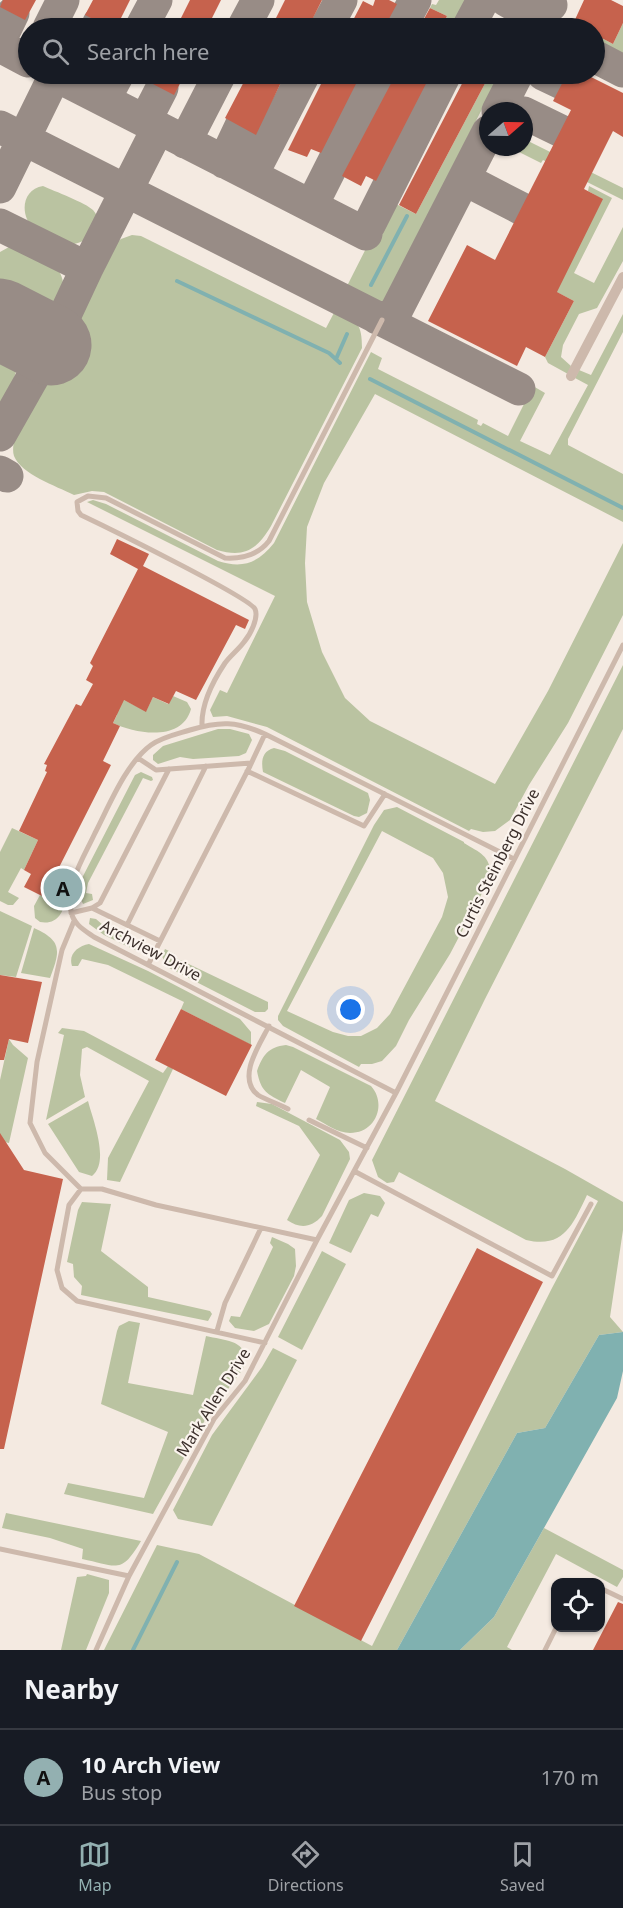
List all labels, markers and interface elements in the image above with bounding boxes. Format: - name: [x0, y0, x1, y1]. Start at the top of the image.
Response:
- search box: [18, 18, 605, 84]
- icon: search: [39, 35, 72, 68]
- text: Search here: [87, 36, 209, 66]
- north arrow: [479, 102, 533, 156]
- street label: Curtis Steinberg Drive: [450, 785, 544, 941]
- pin: A: [44, 866, 82, 910]
- street label: Archview Drive: [97, 914, 205, 986]
- your location: [336, 995, 365, 1024]
- street label: Mark Allen Drive: [171, 1344, 255, 1460]
- map controls: [551, 1578, 605, 1632]
- button: locate: [551, 1578, 605, 1632]
- text: Nearby: [24, 1671, 119, 1707]
- text: 10 Arch View: [81, 1749, 220, 1779]
- text: A: [37, 1764, 50, 1791]
- text: 170 m: [541, 1764, 599, 1791]
- text: Bus stop: [81, 1779, 162, 1806]
- tab: Map: [78, 1838, 111, 1896]
- tab: Directions: [268, 1838, 344, 1896]
- tab: Saved: [500, 1838, 545, 1896]

